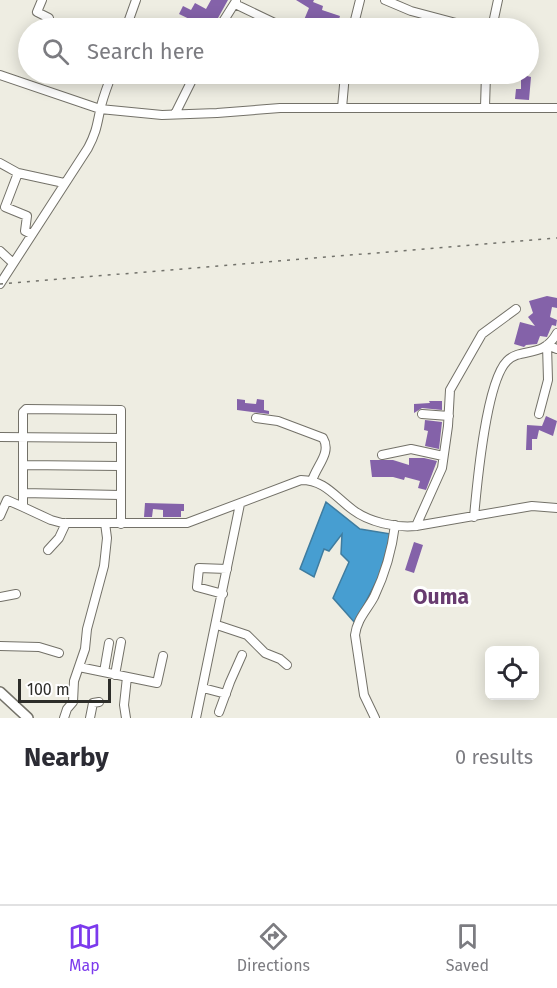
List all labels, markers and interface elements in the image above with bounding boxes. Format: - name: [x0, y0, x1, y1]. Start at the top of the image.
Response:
- search box: [18, 18, 539, 84]
- icon: search: [39, 35, 72, 68]
- text: Search here: [87, 38, 205, 65]
- district label: Ouma: [413, 584, 469, 610]
- map controls: [485, 646, 539, 700]
- button: locate: [485, 646, 539, 700]
- scale bar: [18, 676, 111, 704]
- text: 100 m: [27, 680, 70, 699]
- text: Nearby: [24, 742, 109, 773]
- text: 0 results: [455, 745, 533, 769]
- tab: Map: [68, 920, 101, 975]
- tab: Directions: [237, 920, 310, 975]
- tab: Saved: [446, 920, 489, 975]

